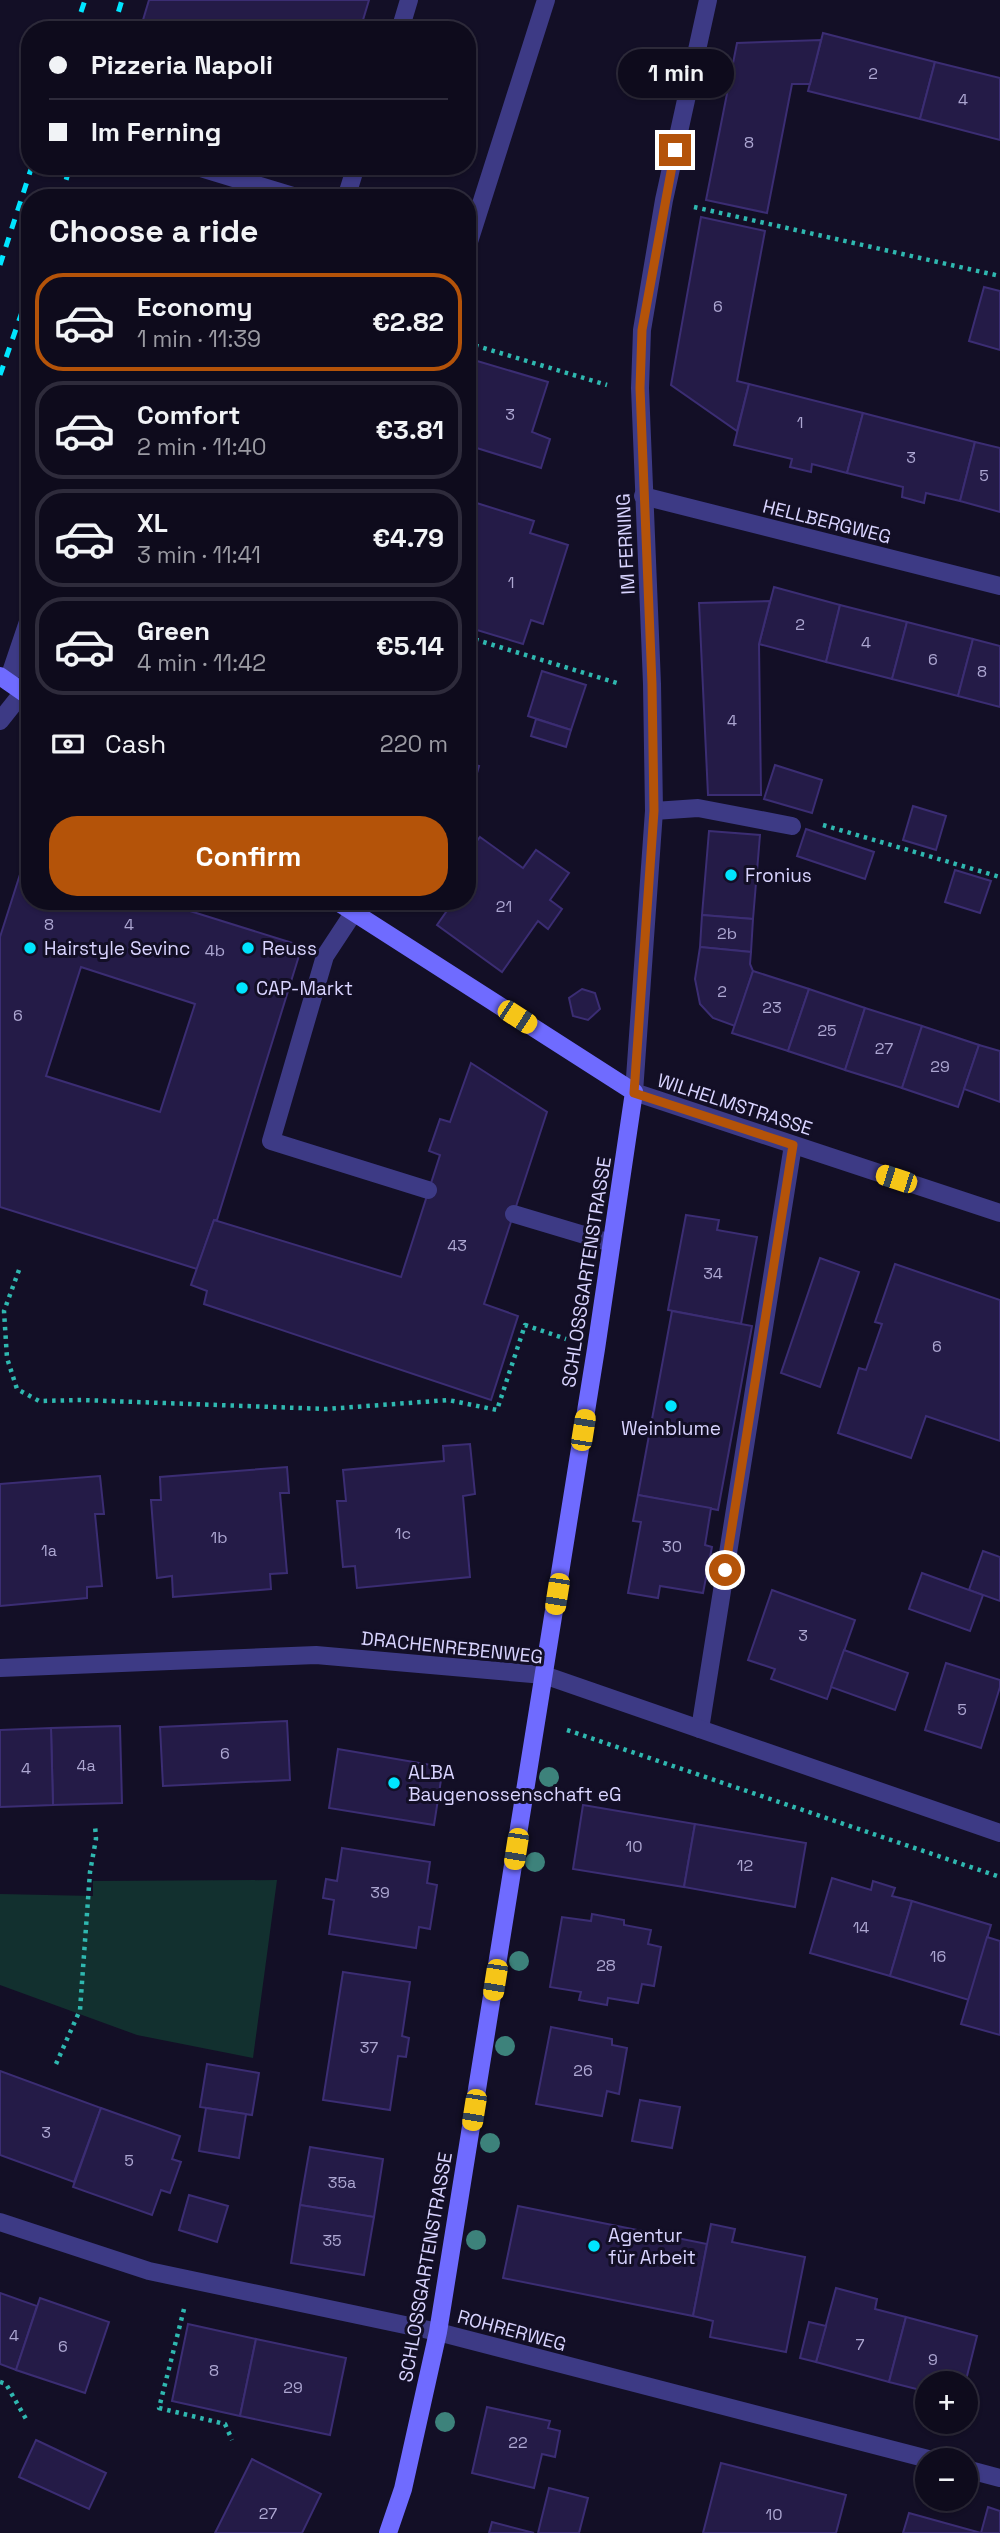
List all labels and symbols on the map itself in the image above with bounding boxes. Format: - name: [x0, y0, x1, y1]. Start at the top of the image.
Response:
- callout: 1 min: [617, 48, 733, 97]
- house number: 2: [868, 63, 878, 84]
- house number: 4: [958, 89, 968, 110]
- house number: 8: [744, 132, 754, 153]
- route end: [659, 134, 691, 166]
- house number: 6: [713, 296, 723, 317]
- house number: 3: [505, 404, 515, 425]
- house number: 1: [797, 412, 803, 433]
- house number: 3: [906, 447, 916, 468]
- house number: 5: [979, 465, 989, 486]
- street label: IM FERNING: [610, 493, 641, 595]
- street label: HELLBERGWEG: [760, 493, 894, 550]
- house number: 1: [508, 572, 514, 593]
- house number: 2: [795, 614, 805, 635]
- house number: 4: [861, 632, 871, 653]
- house number: 6: [928, 649, 938, 670]
- house number: 8: [977, 661, 987, 682]
- house number: 4: [727, 710, 737, 731]
- place label: Fronius: [745, 863, 812, 888]
- marker: Fronius: [723, 867, 739, 883]
- house number: 21: [496, 896, 512, 917]
- house number: 8: [44, 914, 54, 935]
- house number: 4: [124, 914, 134, 935]
- house number: 2b: [717, 923, 737, 944]
- place label: Hairstyle Sevinc: [44, 936, 190, 961]
- place label: Reuss: [262, 936, 317, 961]
- marker: Hairstyle Sevinc: [22, 940, 38, 956]
- house number: 4b: [205, 940, 225, 961]
- marker: Reuss: [240, 940, 256, 956]
- place label: CAP-Markt: [256, 976, 353, 1001]
- marker: CAP-Markt: [234, 980, 250, 996]
- house number: 2: [717, 981, 727, 1002]
- car: [494, 997, 541, 1037]
- house number: 23: [762, 997, 782, 1018]
- house number: 6: [13, 1005, 23, 1026]
- house number: 25: [817, 1020, 837, 1041]
- house number: 27: [875, 1038, 893, 1059]
- house number: 29: [930, 1056, 950, 1077]
- street label: WILHELMSTRASSE: [654, 1068, 816, 1141]
- street label: SCHLOSSGARTENSTRASSE: [556, 1155, 617, 1389]
- car: [873, 1163, 920, 1195]
- house number: 43: [447, 1235, 467, 1256]
- house number: 34: [703, 1263, 723, 1284]
- house number: 6: [932, 1336, 942, 1357]
- marker: Weinblume: [663, 1398, 679, 1414]
- car: [570, 1408, 597, 1452]
- place label: Weinblume: [621, 1416, 721, 1441]
- house number: 1c: [395, 1523, 411, 1544]
- house number: 1b: [211, 1527, 228, 1548]
- house number: 30: [662, 1536, 682, 1557]
- house number: 1a: [41, 1540, 57, 1561]
- route start: [709, 1554, 741, 1586]
- car: [544, 1572, 571, 1616]
- house number: 3: [798, 1625, 808, 1646]
- street label: DRACHENREBENWEG: [360, 1626, 544, 1669]
- house number: 5: [957, 1699, 967, 1720]
- house number: 6: [220, 1743, 230, 1764]
- house number: 4a: [76, 1755, 96, 1776]
- house number: 4: [21, 1758, 31, 1779]
- place label: ALBA Baugenossenschaft eG: [408, 1760, 621, 1807]
- marker: ALBA Baugenossenschaft eG: [386, 1775, 402, 1791]
- car: [503, 1827, 530, 1871]
- house number: 10: [626, 1836, 642, 1857]
- house number: 12: [737, 1855, 753, 1876]
- house number: 39: [370, 1882, 390, 1903]
- house number: 14: [853, 1917, 869, 1938]
- house number: 16: [930, 1946, 946, 1967]
- house number: 28: [596, 1955, 616, 1976]
- car: [482, 1958, 509, 2002]
- house number: 37: [360, 2037, 378, 2058]
- house number: 26: [573, 2060, 593, 2081]
- car: [461, 2088, 488, 2132]
- house number: 3: [41, 2122, 51, 2143]
- house number: 5: [124, 2150, 134, 2171]
- street label: SCHLOSSGARTENSTRASSE: [393, 2150, 458, 2384]
- house number: 35a: [328, 2172, 356, 2193]
- place label: Agentur für Arbeit: [608, 2223, 696, 2270]
- house number: 35: [322, 2230, 342, 2251]
- marker: Agentur für Arbeit: [586, 2238, 602, 2254]
- street label: ROHRERWEG: [455, 2304, 569, 2357]
- house number: 4: [9, 2325, 19, 2346]
- house number: 7: [855, 2334, 865, 2355]
- house number: 6: [58, 2336, 68, 2357]
- house number: 9: [928, 2349, 938, 2370]
- house number: 8: [209, 2360, 219, 2381]
- house number: 29: [283, 2377, 303, 2398]
- house number: 22: [508, 2432, 528, 2453]
- house number: 27: [259, 2503, 277, 2524]
- house number: 10: [766, 2504, 782, 2525]

